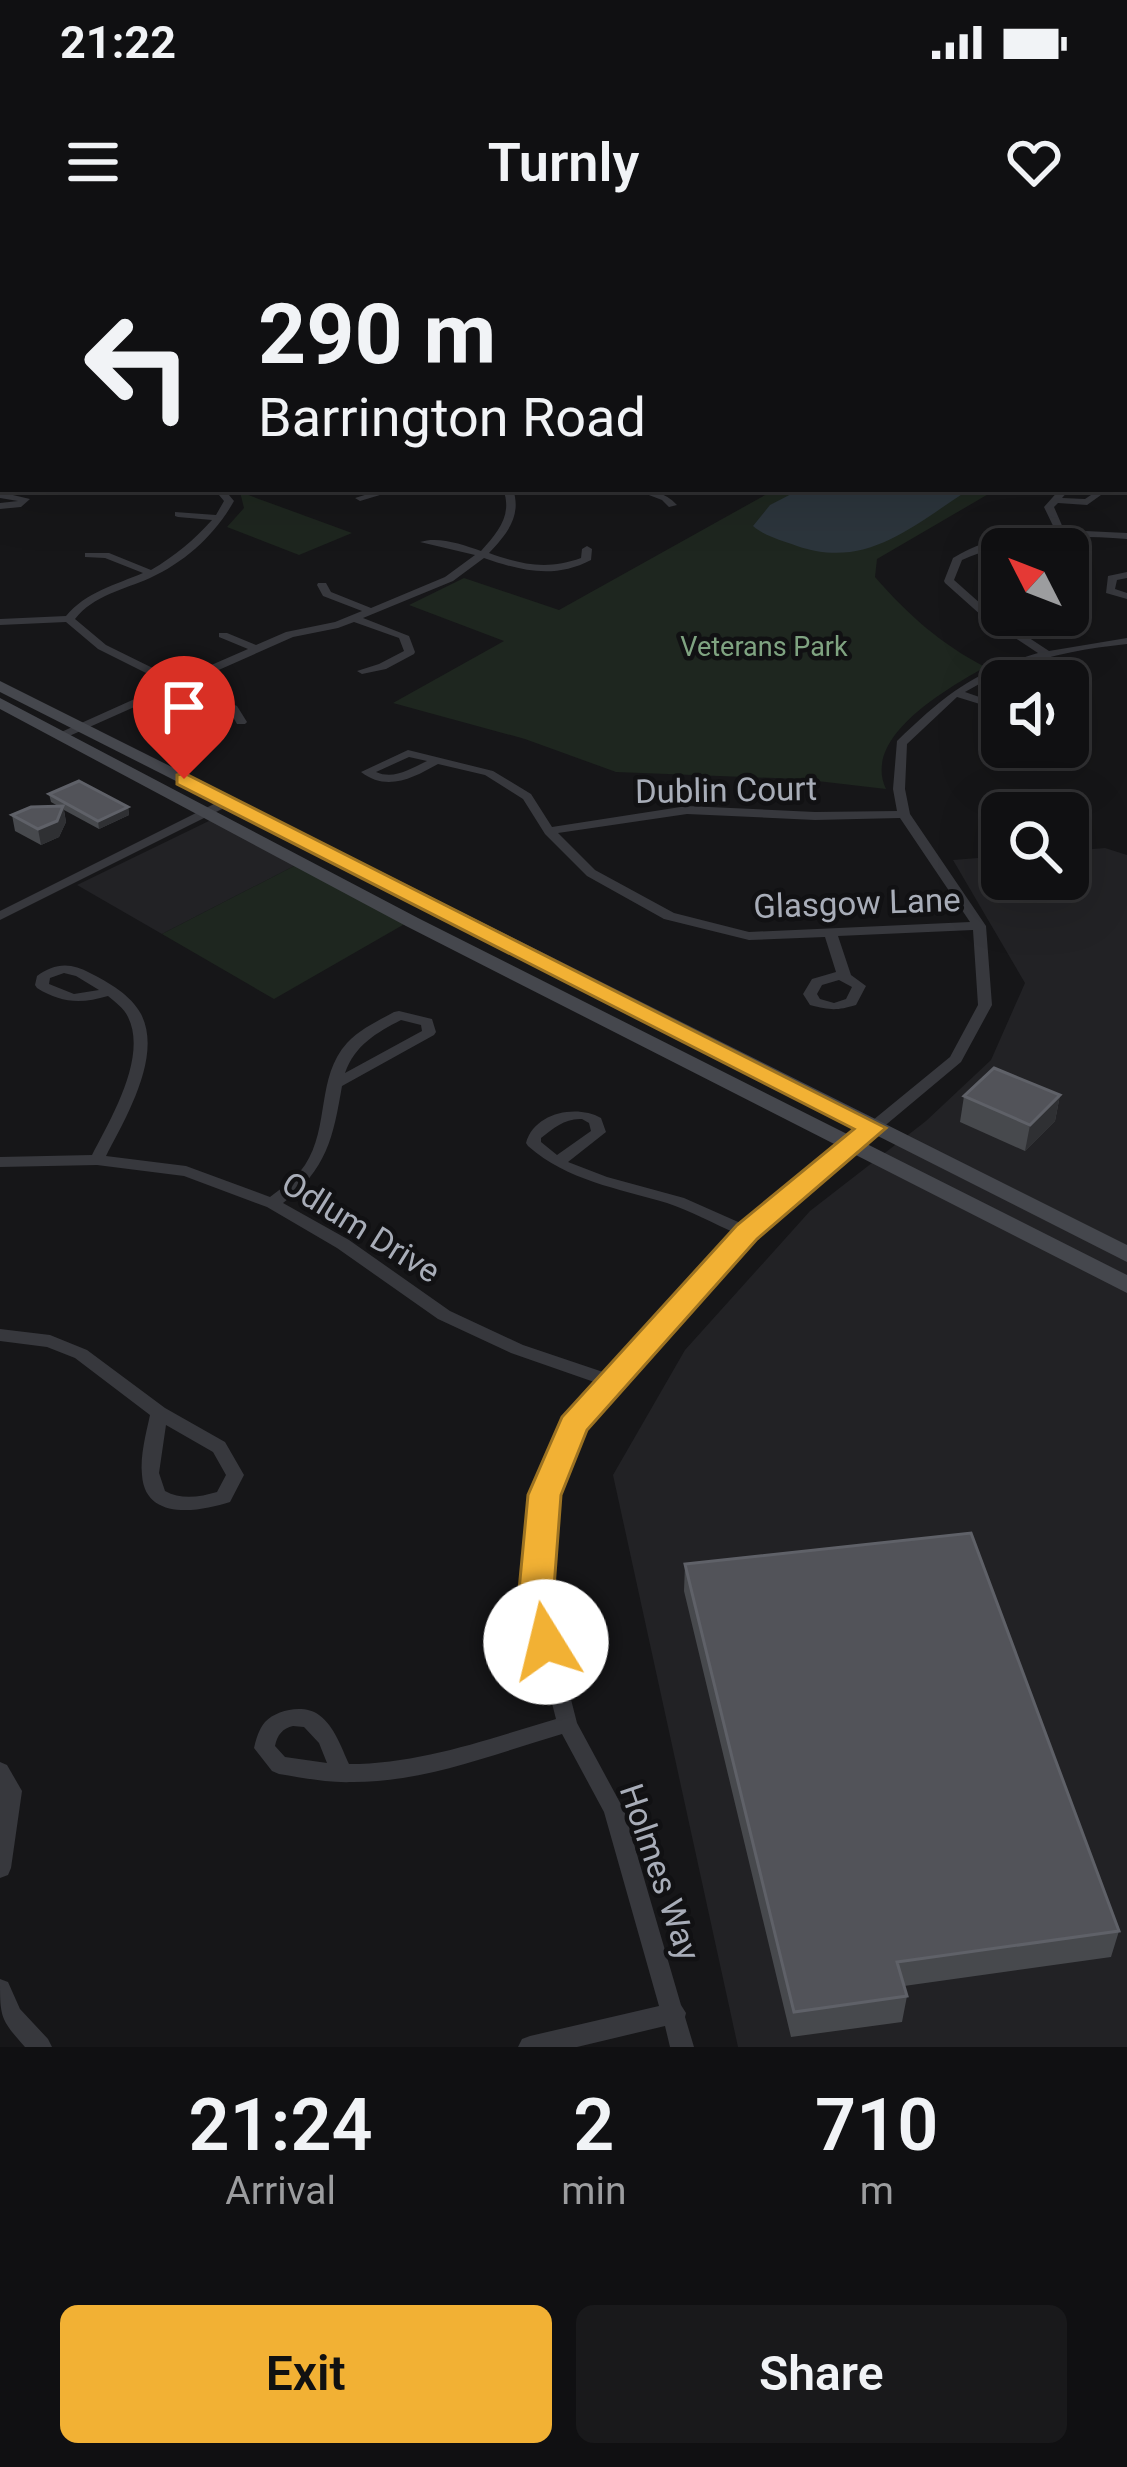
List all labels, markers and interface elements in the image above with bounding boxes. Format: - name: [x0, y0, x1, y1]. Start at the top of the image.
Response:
- text: 21:22: [60, 16, 176, 69]
- icon: menu: [60, 129, 126, 195]
- icon: heart: [1001, 129, 1067, 195]
- text: Turnly: [488, 131, 639, 194]
- text: 290 m: [258, 285, 496, 384]
- icon: left: [60, 288, 216, 444]
- text: Barrington Road: [258, 386, 646, 449]
- north arrow: [981, 528, 1089, 636]
- map controls: [981, 528, 1089, 900]
- park label: Veterans Park: [680, 631, 848, 663]
- pin: [133, 656, 235, 779]
- button: sound: [981, 660, 1089, 768]
- icon: arrive: [151, 674, 217, 740]
- street label: Dublin Court: [635, 769, 817, 811]
- button: search: [981, 792, 1089, 900]
- street label: Glasgow Lane: [753, 880, 961, 926]
- street label: Odlum Drive: [275, 1163, 447, 1291]
- position arrow: [483, 1579, 609, 1705]
- street label: Holmes Way: [612, 1779, 709, 1966]
- text: 21:24: [189, 2083, 373, 2168]
- text: 2: [573, 2083, 614, 2168]
- text: 710: [815, 2083, 938, 2168]
- text: Arrival: [225, 2168, 336, 2214]
- text: min: [561, 2168, 626, 2214]
- text: m: [860, 2168, 894, 2214]
- button: Exit: [60, 2305, 552, 2443]
- button: Share: [576, 2305, 1067, 2443]

